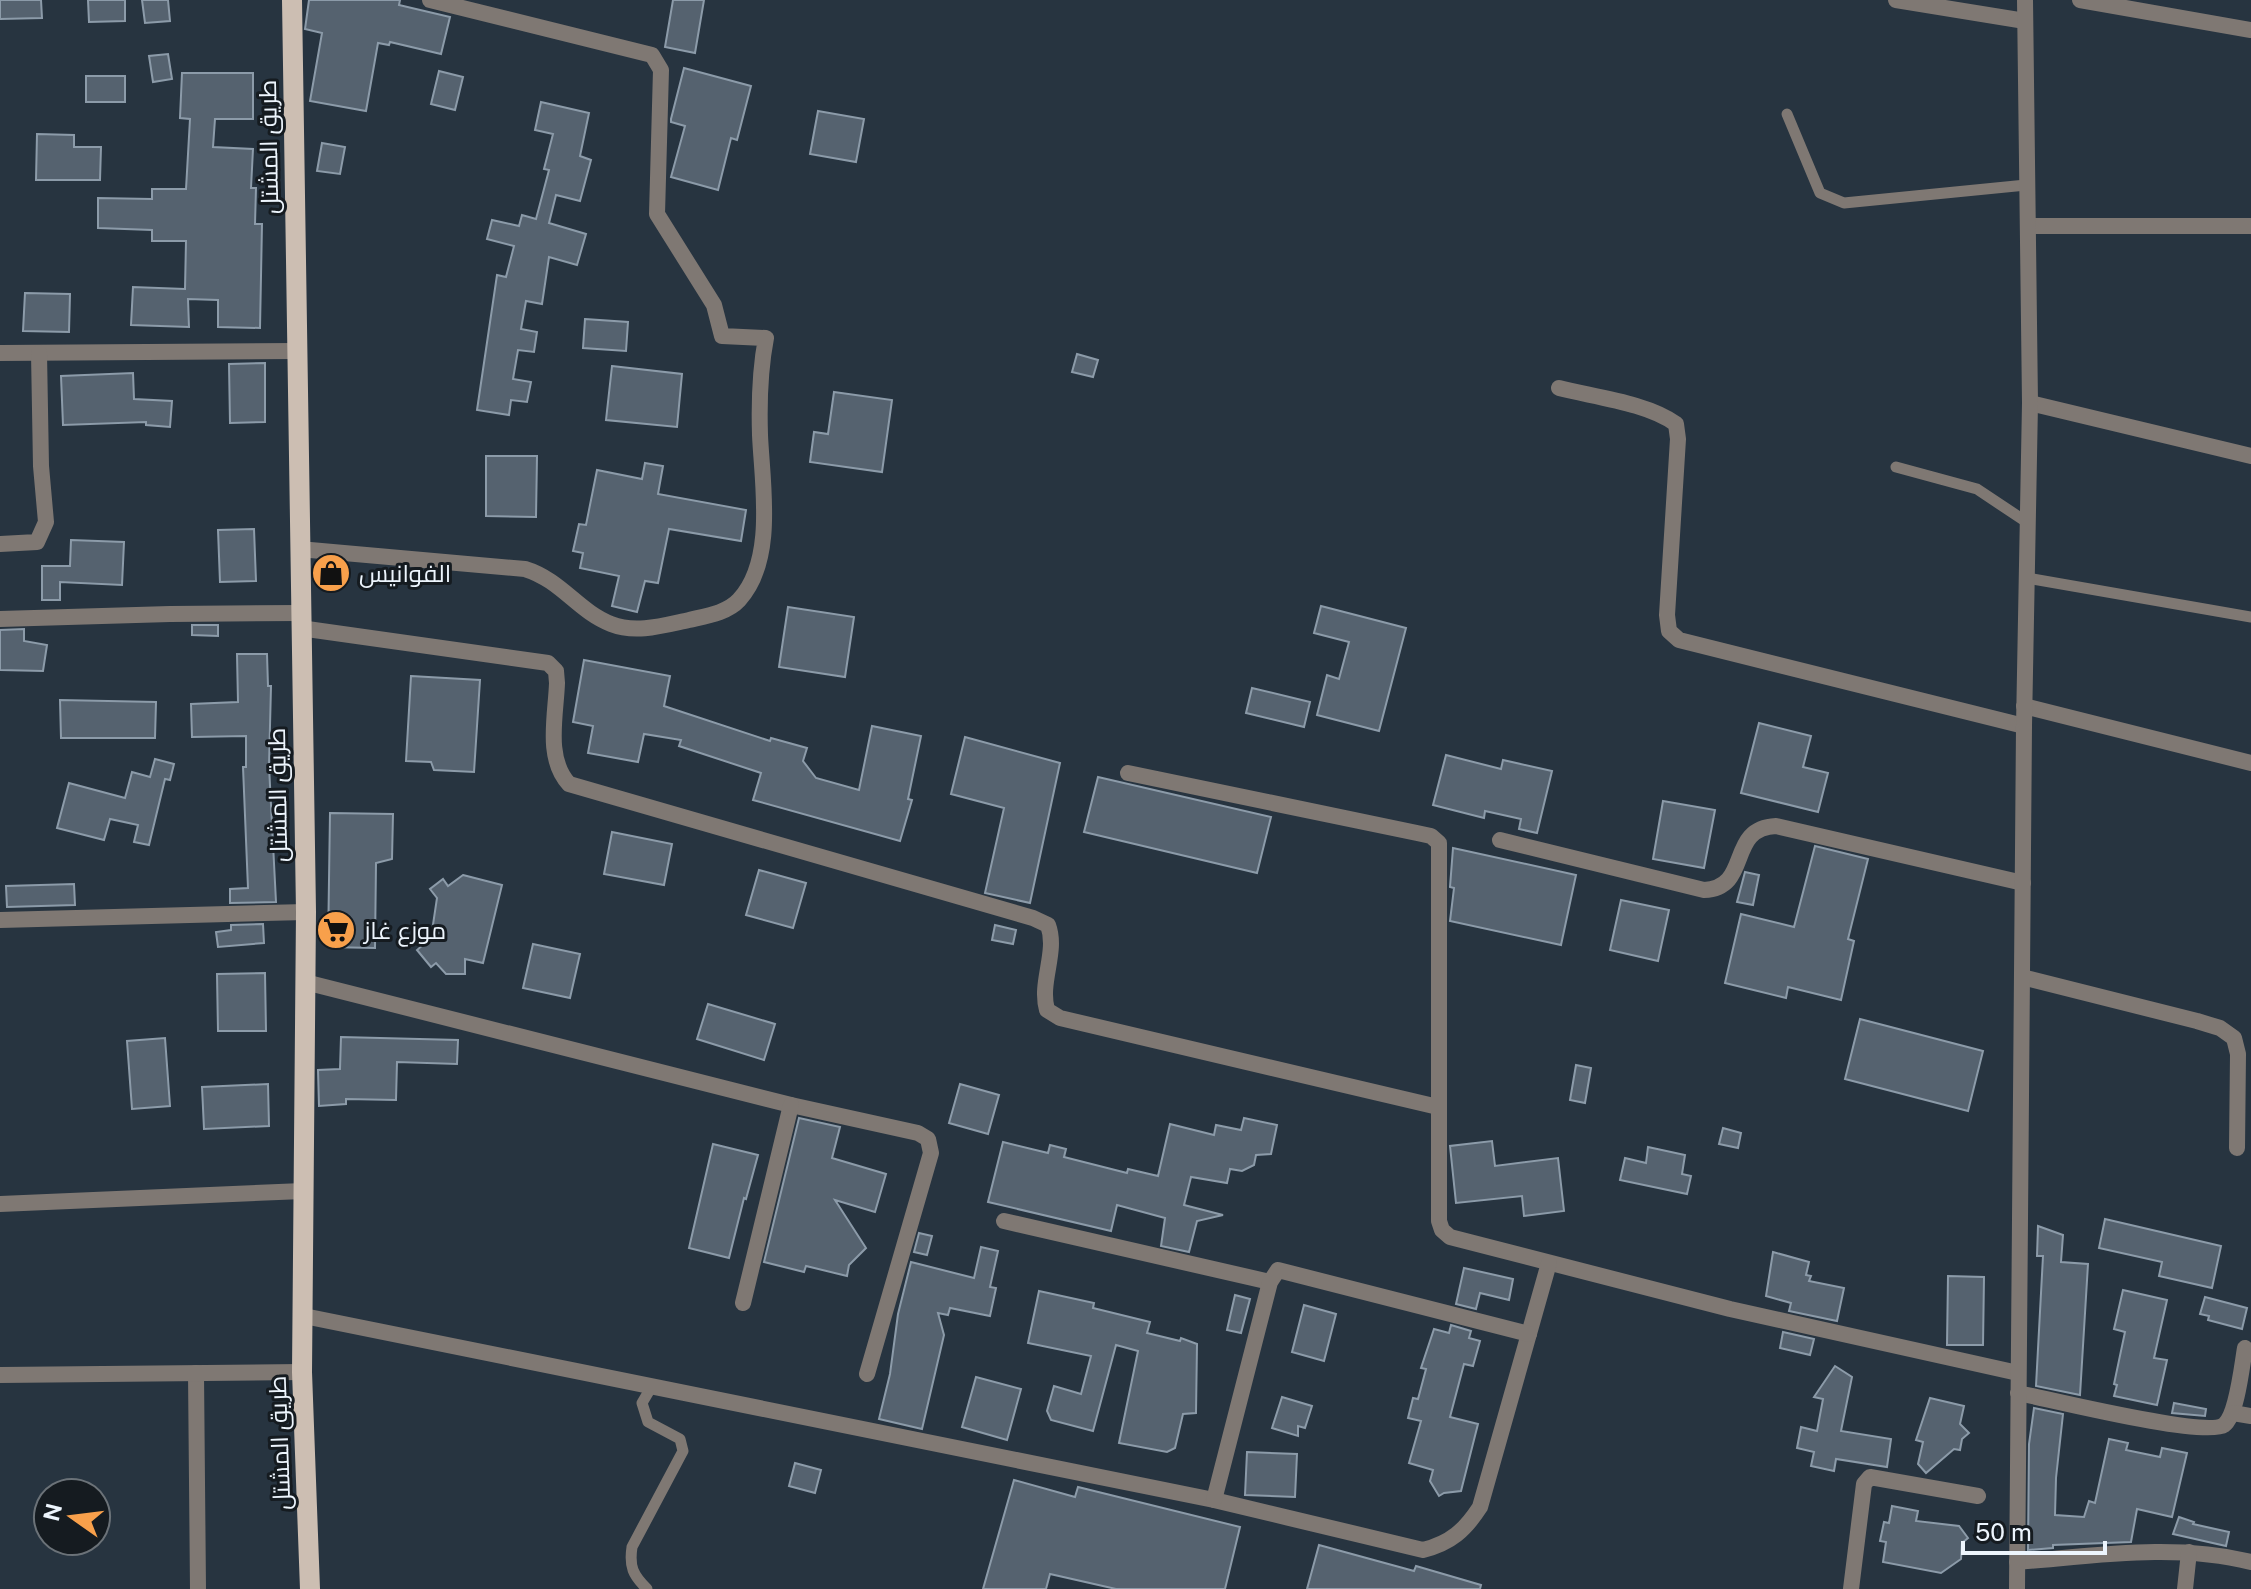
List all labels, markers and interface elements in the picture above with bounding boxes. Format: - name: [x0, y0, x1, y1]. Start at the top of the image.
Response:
- street label: طريق المشتل: [253, 80, 285, 214]
- shop icon: الفوانيس: [310, 552, 352, 594]
- place label: الفوانيس: [359, 559, 451, 588]
- street label: طريق المشتل: [262, 728, 294, 862]
- supermarket icon: موزع غاز: [315, 909, 357, 951]
- place label: موزع غاز: [362, 916, 446, 947]
- street label: طريق المشتل: [263, 1375, 297, 1511]
- north arrow: [32, 1477, 112, 1557]
- text: N: [38, 1501, 67, 1524]
- scale bar: [1963, 1505, 2105, 1555]
- text: 50 m: [1975, 1518, 2032, 1546]

